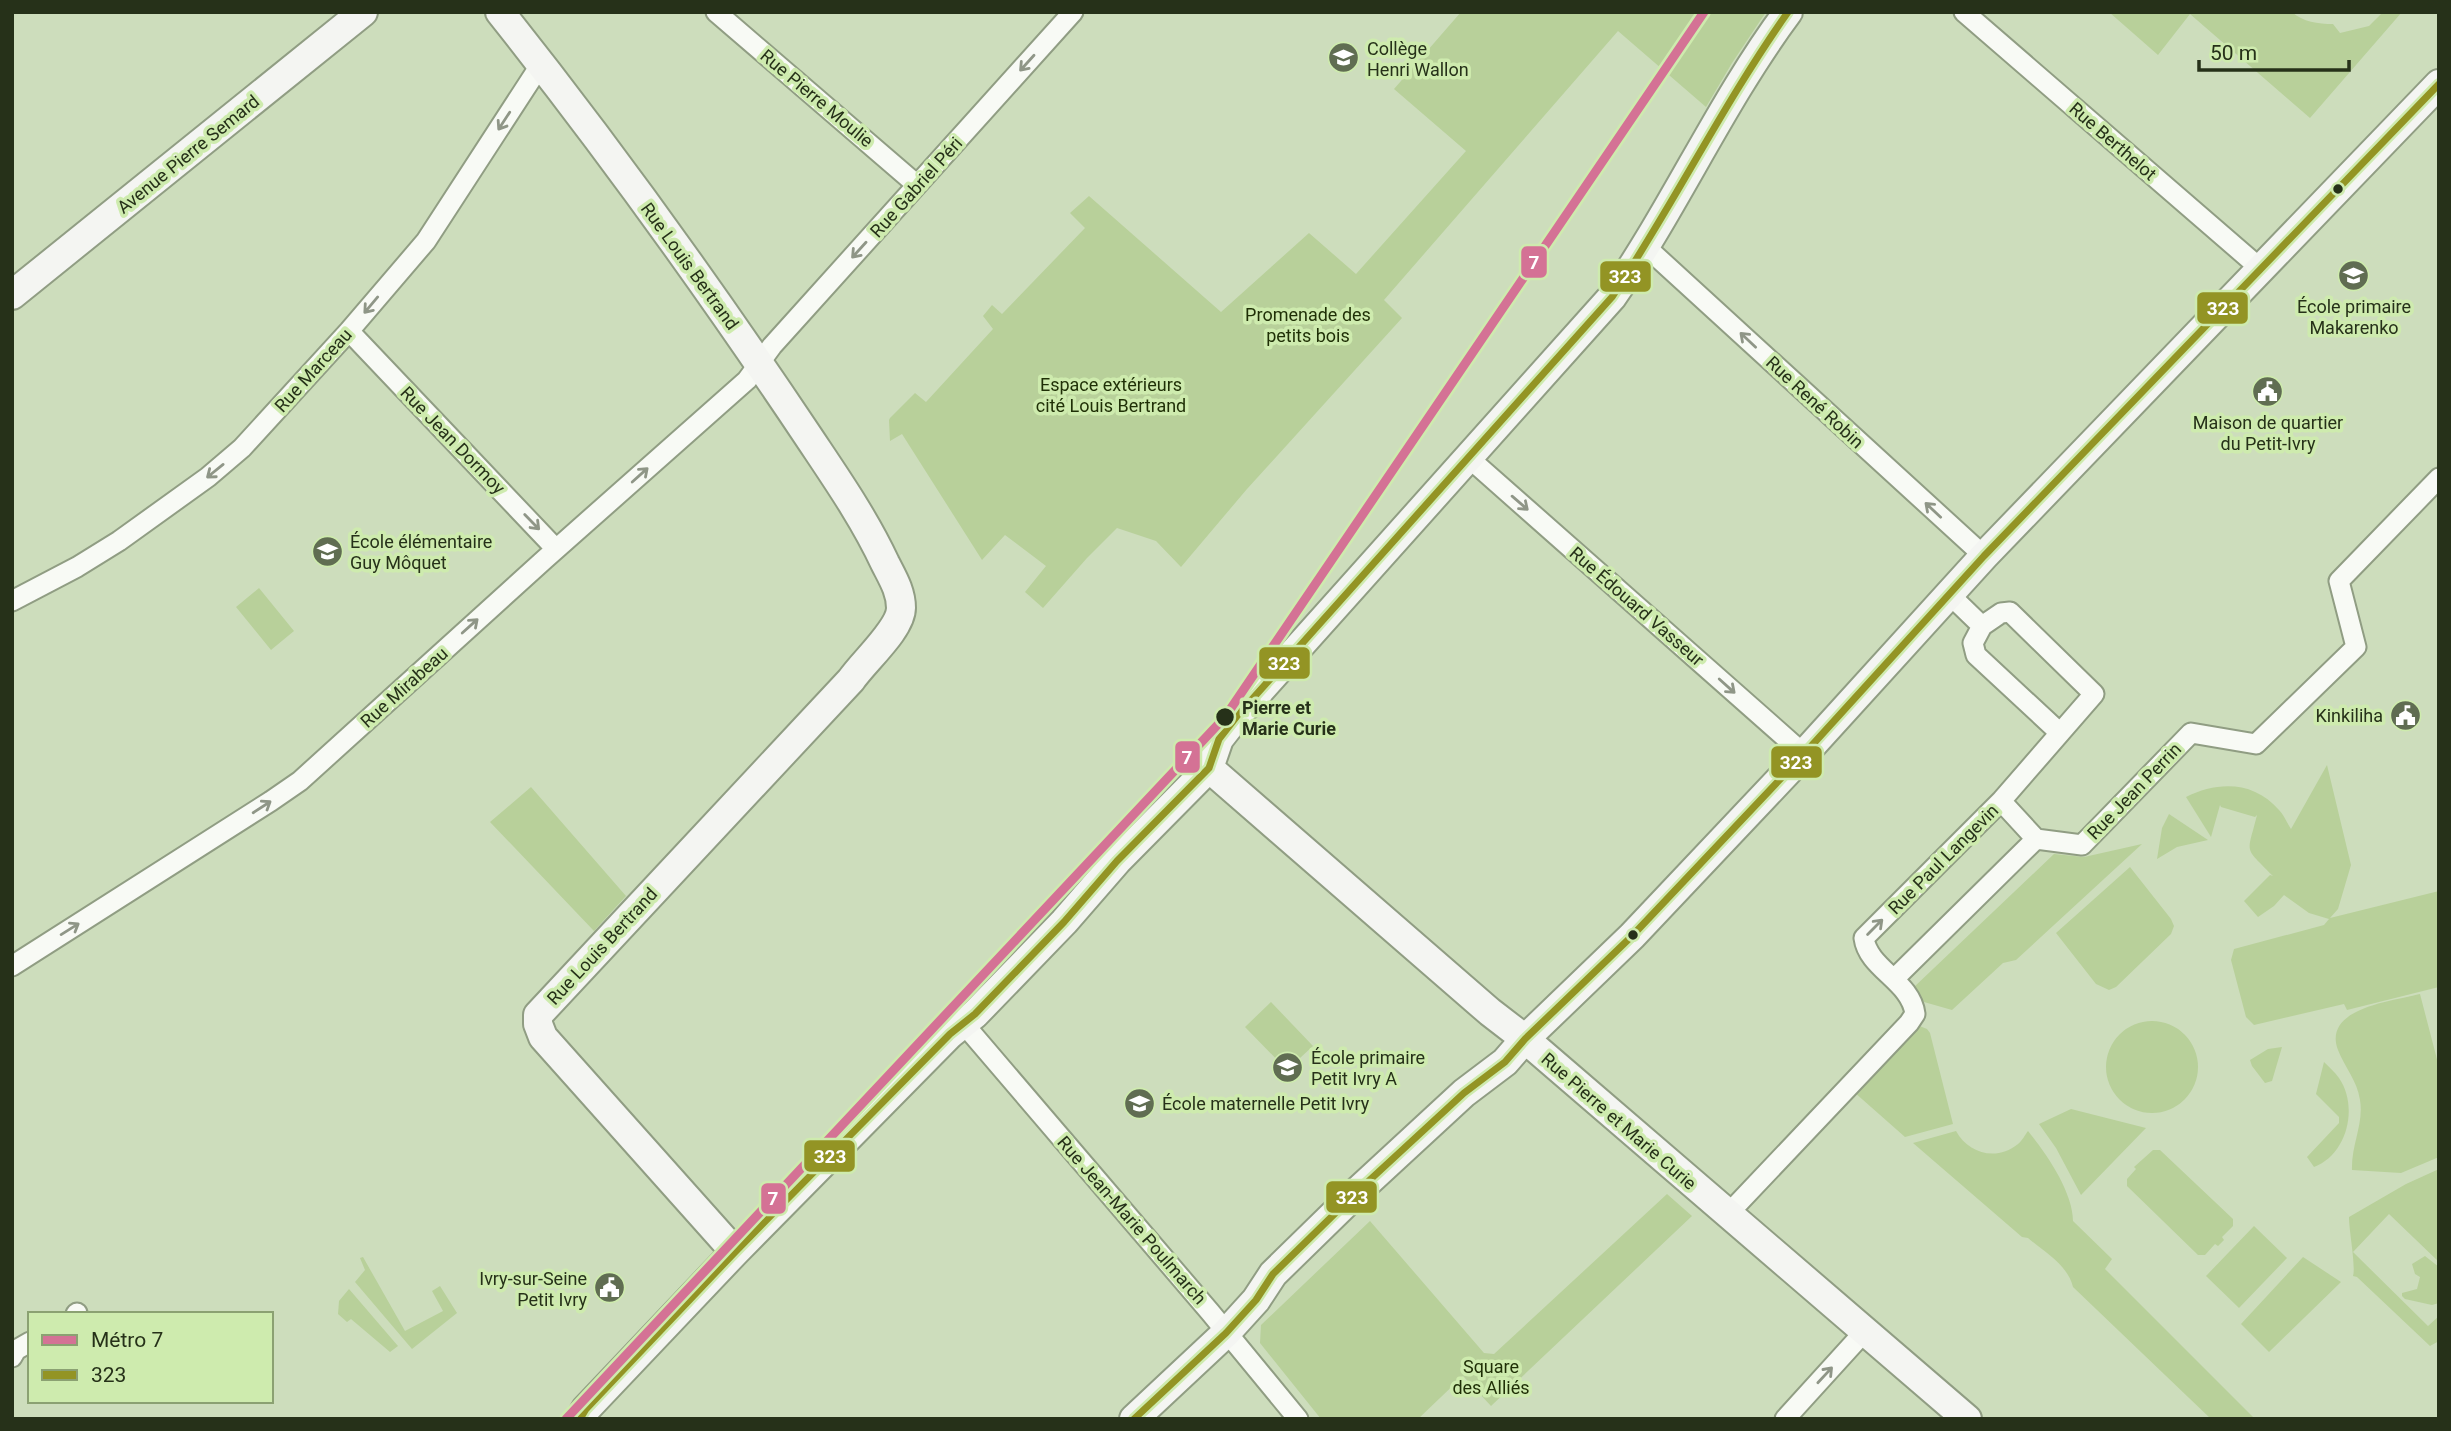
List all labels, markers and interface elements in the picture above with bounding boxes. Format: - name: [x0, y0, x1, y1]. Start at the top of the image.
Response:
- scale bar: [2199, 28, 2350, 72]
- place label: Collège Henri Wallon: [1367, 38, 1469, 80]
- school or university icon: Collège Henri Wallon: [1327, 41, 1361, 75]
- text: 50 m: [2210, 41, 2257, 65]
- street label: Rue Pierre Moulie: [756, 45, 878, 151]
- one-way arrow: [1019, 54, 1035, 72]
- street label: Avenue Pierre Semard: [113, 90, 263, 218]
- street label: Rue Berthelot: [2065, 98, 2161, 184]
- one-way arrow: [496, 111, 511, 130]
- street label: Rue Gabriel Péri: [866, 133, 966, 241]
- unlabelled marker: [2331, 182, 2345, 196]
- street label: Rue Louis Bertrand: [637, 198, 743, 334]
- one-way arrow: [850, 241, 867, 258]
- line badge: 7: [1520, 245, 1548, 279]
- text: 7: [1529, 251, 1540, 274]
- school or university icon: École primaire Makarenko: [2337, 258, 2371, 292]
- line badge: 323: [1599, 260, 1652, 293]
- text: 323: [1609, 265, 1641, 288]
- line badge: 323: [2196, 291, 2249, 325]
- one-way arrow: [363, 296, 379, 314]
- place label: École primaire Makarenko: [2297, 296, 2411, 338]
- text: 323: [2207, 297, 2239, 320]
- park label: Promenade des petits bois: [1245, 304, 1371, 346]
- street label: Rue Marceau: [270, 324, 356, 416]
- one-way arrow: [1739, 332, 1757, 348]
- street label: Rue René Robin: [1762, 352, 1868, 452]
- park label: Espace extérieurs cité Louis Bertrand: [1036, 374, 1186, 416]
- public building icon: Maison de quartier du Petit-Ivry: [2251, 374, 2285, 408]
- street label: Rue Jean Dormoy: [396, 382, 510, 498]
- place label: Maison de quartier du Petit-Ivry: [2193, 412, 2343, 454]
- one-way arrow: [207, 463, 225, 479]
- one-way arrow: [631, 467, 649, 483]
- one-way arrow: [1511, 495, 1529, 511]
- one-way arrow: [1925, 502, 1942, 519]
- one-way arrow: [523, 513, 540, 530]
- place label: École élémentaire Guy Môquet: [350, 531, 492, 573]
- school or university icon: École élémentaire Guy Môquet: [310, 534, 344, 568]
- street label: Rue Édouard Vasseur: [1566, 542, 1708, 670]
- one-way arrow: [461, 618, 478, 635]
- street label: Rue Mirabeau: [356, 642, 452, 732]
- line badge: 323: [1258, 646, 1311, 680]
- text: 323: [1268, 652, 1300, 675]
- one-way arrow: [1718, 678, 1736, 694]
- place label: Pierre et Marie Curie: [1242, 697, 1336, 739]
- public building icon: Kinkiliha: [2389, 698, 2423, 732]
- place label: Kinkiliha: [2315, 705, 2383, 726]
- marker: Pierre et Marie Curie: [1214, 706, 1236, 728]
- street label: Rue Jean Perrin: [2083, 738, 2185, 844]
- line badge: 7: [1174, 740, 1201, 774]
- line badge: 323: [1770, 745, 1823, 779]
- text: 7: [1182, 746, 1193, 769]
- text: 323: [1780, 751, 1812, 774]
- one-way arrow: [251, 800, 271, 814]
- street label: Rue Paul Langevin: [1884, 800, 2002, 918]
- street label: Rue Louis Bertrand: [543, 883, 661, 1009]
- one-way arrow: [1866, 919, 1883, 936]
- one-way arrow: [59, 922, 79, 936]
- unlabelled marker: [1626, 928, 1640, 942]
- place label: École primaire Petit Ivry A: [1311, 1047, 1425, 1089]
- street label: Rue Pierre et Marie Curie: [1537, 1048, 1701, 1194]
- school or university icon: École primaire Petit Ivry A: [1271, 1050, 1305, 1084]
- school or university icon: École maternelle Petit Ivry: [1122, 1086, 1156, 1120]
- place label: École maternelle Petit Ivry: [1162, 1093, 1370, 1114]
- street label: Rue Jean-Marie Poulmarch: [1053, 1132, 1211, 1308]
- line badge: 323: [803, 1139, 856, 1173]
- text: 323: [814, 1145, 846, 1168]
- line badge: 323: [1325, 1180, 1378, 1214]
- line badge: 7: [760, 1182, 787, 1215]
- text: 323: [1336, 1186, 1368, 1209]
- text: 7: [768, 1187, 779, 1210]
- place label: Ivry-sur-Seine Petit Ivry: [479, 1268, 587, 1310]
- public building icon: Ivry-sur-Seine Petit Ivry: [593, 1271, 627, 1305]
- legend: [28, 1312, 273, 1403]
- text: Métro 7: [91, 1328, 163, 1352]
- park label: Square des Alliés: [1452, 1356, 1530, 1398]
- text: 323: [91, 1363, 126, 1387]
- one-way arrow: [1817, 1366, 1833, 1384]

